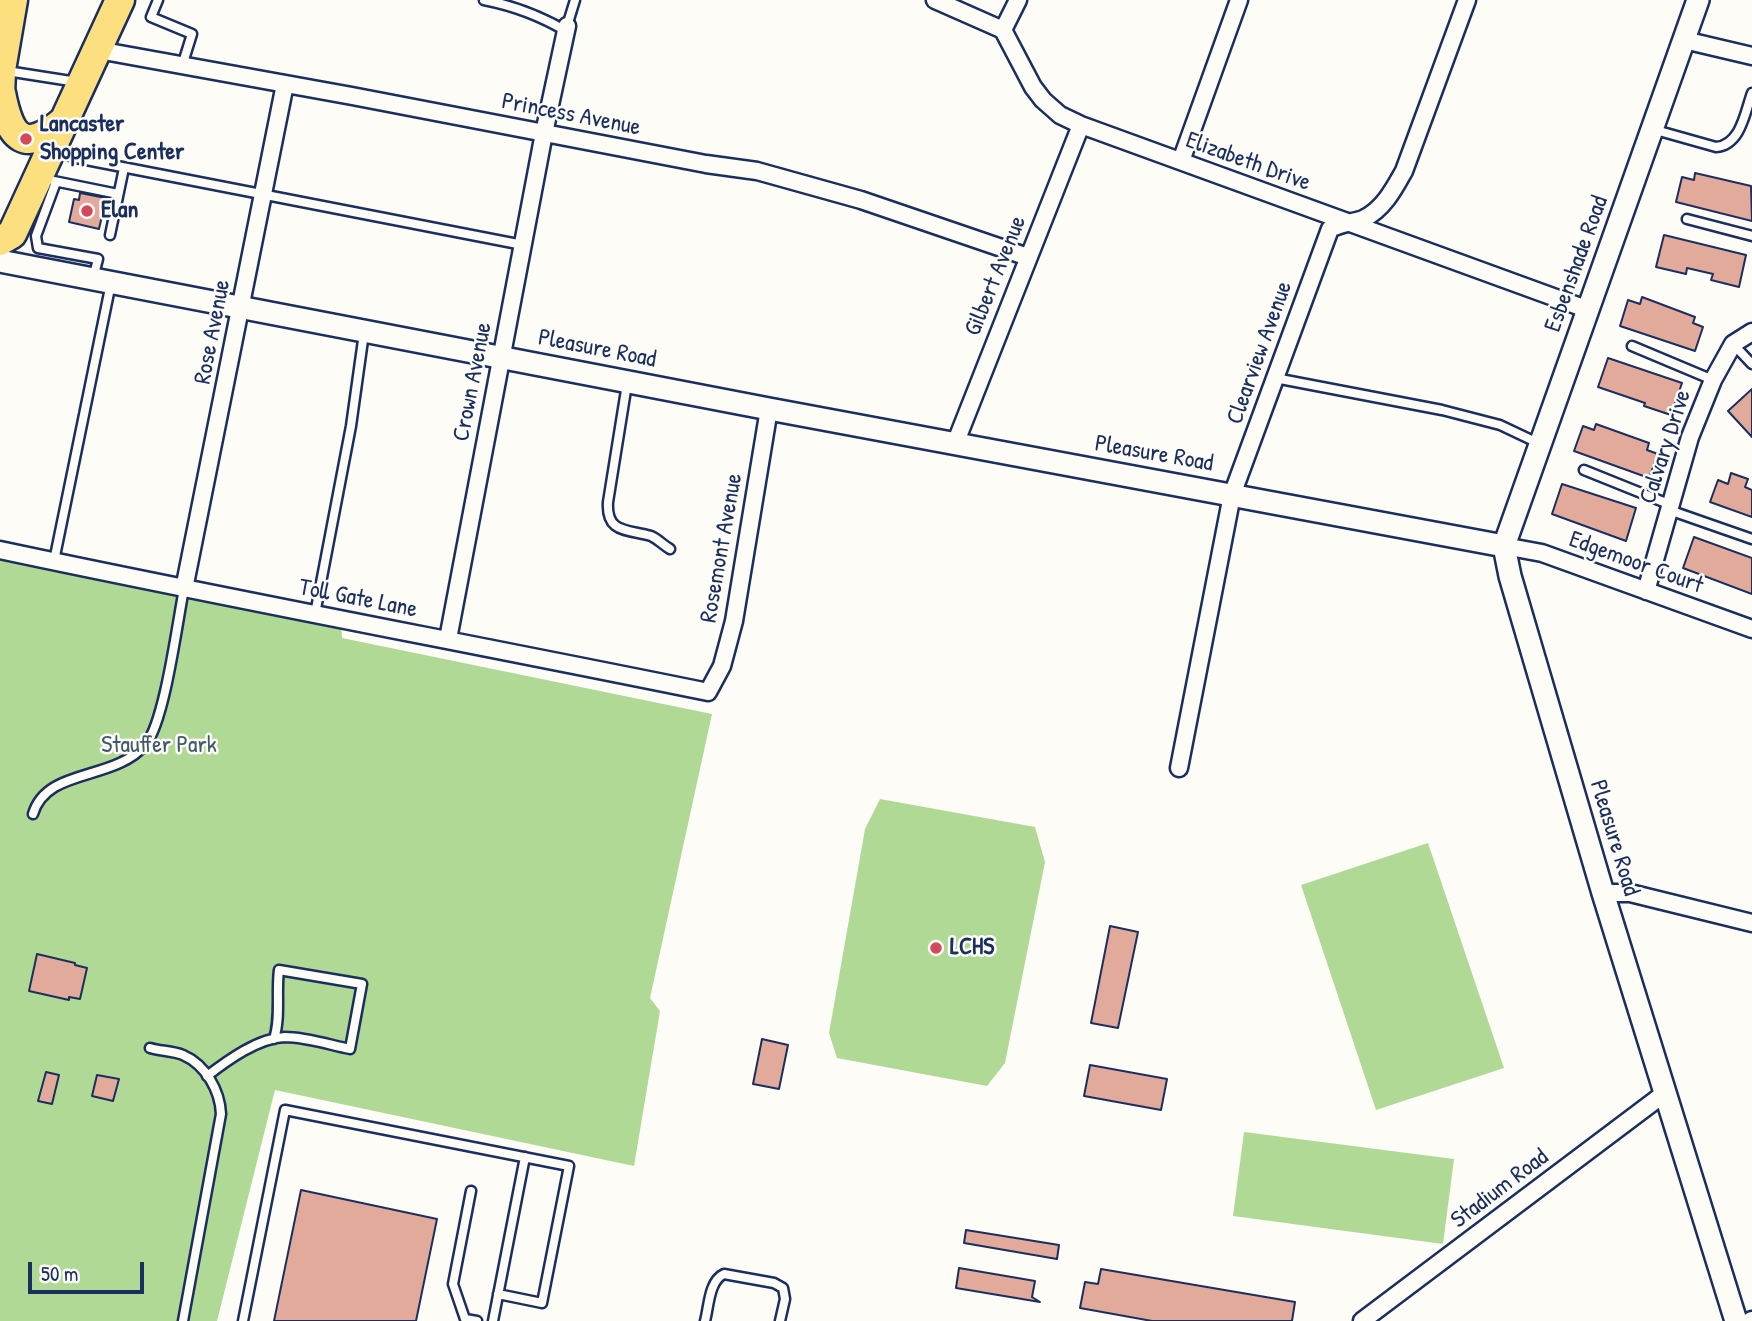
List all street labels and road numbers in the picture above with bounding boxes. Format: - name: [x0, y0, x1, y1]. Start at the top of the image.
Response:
- street label: Princess Avenue: [499, 87, 643, 143]
- street label: Elizabeth Drive: [1182, 126, 1314, 198]
- street label: Esbenshade Road: [1539, 192, 1615, 336]
- street label: Gilbert Avenue: [959, 212, 1033, 340]
- street label: Rose Avenue: [189, 277, 237, 387]
- street label: Clearview Avenue: [1221, 278, 1299, 428]
- street label: Crown Avenue: [447, 320, 499, 444]
- street label: Pleasure Road: [536, 323, 658, 375]
- street label: Calvary Drive: [1634, 386, 1698, 508]
- street label: Pleasure Road: [1093, 429, 1215, 479]
- street label: Rosemont Avenue: [695, 471, 749, 625]
- street label: Edgemoor Court: [1565, 525, 1707, 601]
- street label: Toll Gate Lane: [296, 573, 420, 625]
- street label: Pleasure Road: [1583, 777, 1645, 899]
- street label: Stadium Road: [1446, 1143, 1554, 1235]

